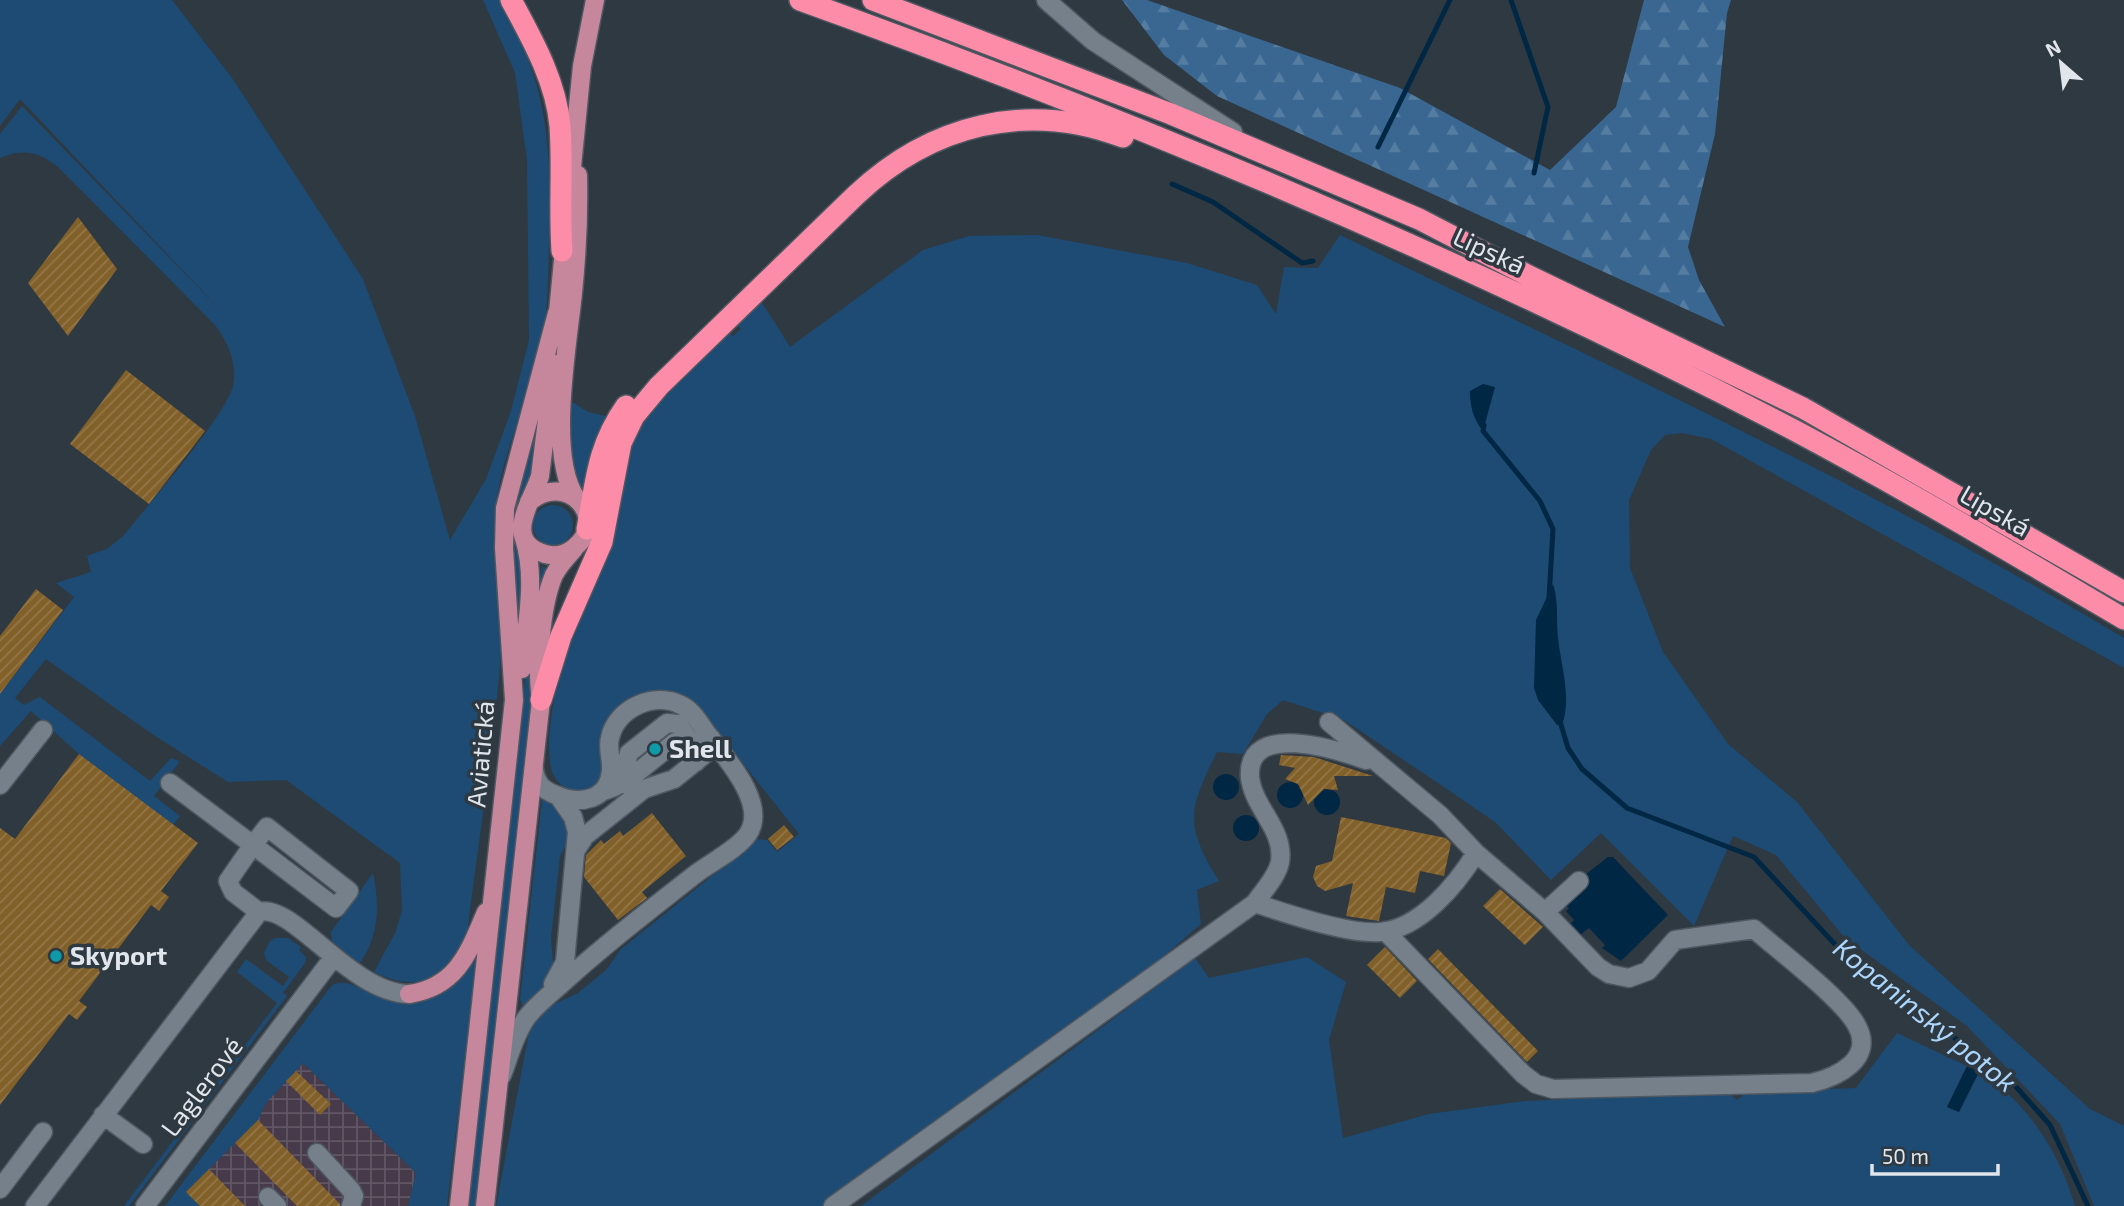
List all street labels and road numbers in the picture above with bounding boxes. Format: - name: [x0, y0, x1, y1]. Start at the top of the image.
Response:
- street label: Lipská: [1449, 220, 1530, 280]
- street label: Lipská: [1955, 477, 2036, 542]
- street label: Aviatická: [459, 699, 500, 808]
- street label: Laglerové: [153, 1030, 248, 1142]

